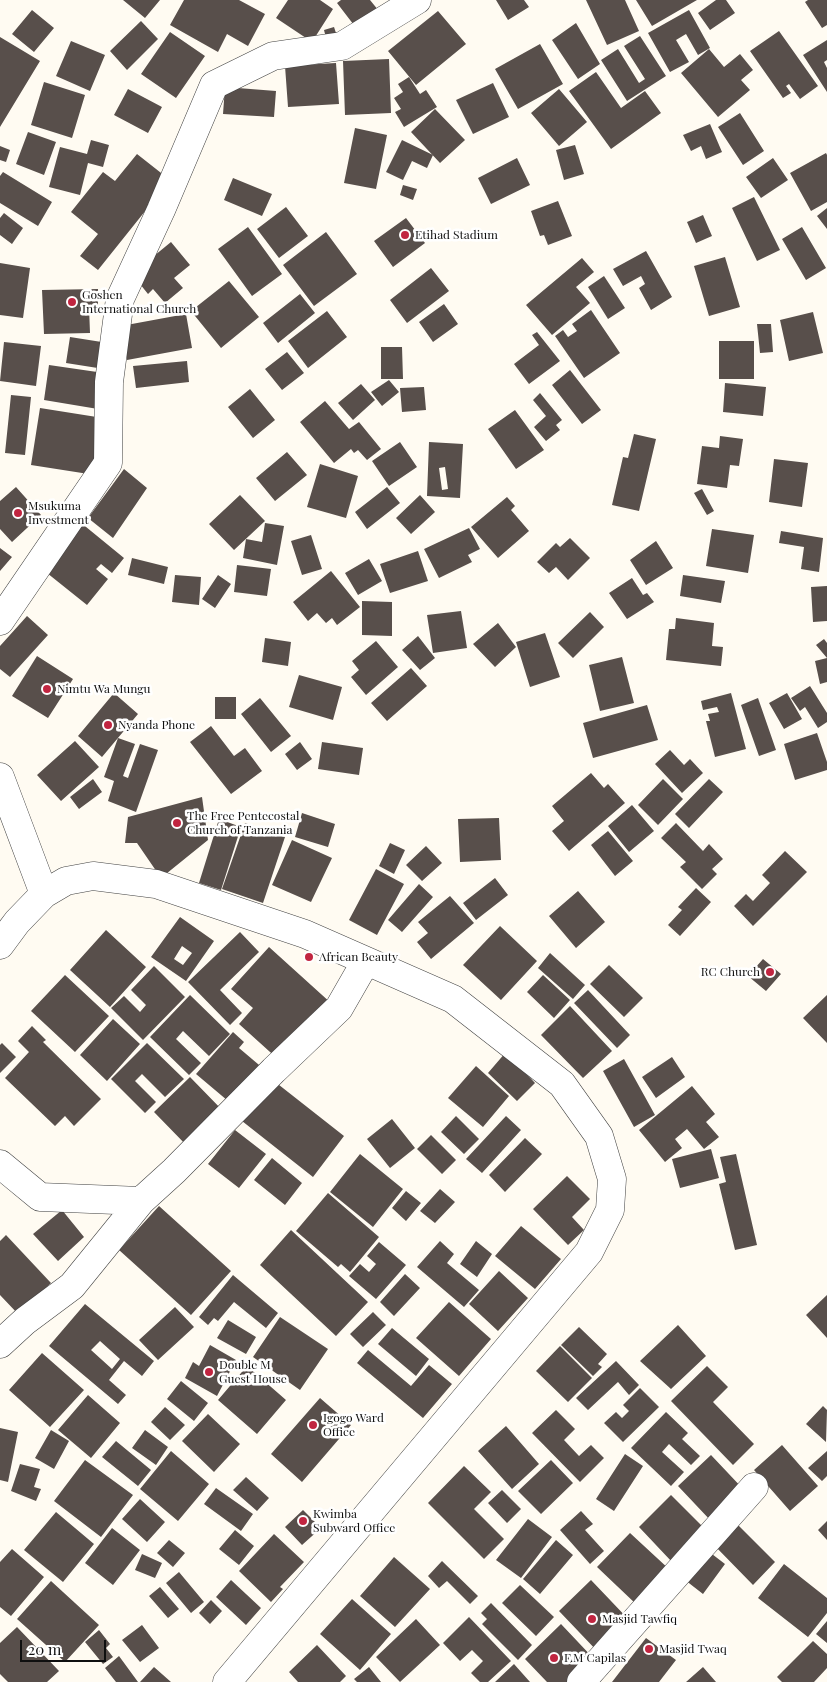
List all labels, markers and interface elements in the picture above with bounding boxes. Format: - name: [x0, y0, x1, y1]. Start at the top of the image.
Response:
- place label: Etihad Stadium: [415, 228, 498, 242]
- marker: Etihad Stadium: [399, 229, 411, 241]
- place label: Goshen International Church: [82, 288, 196, 316]
- marker: Goshen International Church: [66, 296, 78, 308]
- place label: Msukuma Investment: [28, 499, 89, 527]
- marker: Msukuma Investment: [12, 507, 24, 519]
- place label: Nimtu Wa Mungu: [57, 682, 151, 696]
- marker: Nimtu Wa Mungu: [41, 683, 53, 695]
- place label: Nyanda Phone: [118, 718, 195, 732]
- marker: Nyanda Phone: [102, 719, 114, 731]
- place label: The Free Pentecostal Church of Tanzania: [187, 809, 299, 837]
- marker: The Free Pentecostal Church of Tanzania: [171, 817, 183, 829]
- place label: African Beauty: [319, 950, 398, 964]
- marker: African Beauty: [303, 951, 315, 963]
- place label: RC Church: [701, 965, 760, 979]
- marker: RC Church: [764, 966, 776, 978]
- place label: Double M Guest House: [219, 1358, 287, 1386]
- marker: Double M Guest House: [203, 1366, 215, 1378]
- place label: Igogo Ward Office: [323, 1411, 384, 1439]
- marker: Igogo Ward Office: [307, 1419, 319, 1431]
- place label: Kwimba Subward Office: [313, 1507, 395, 1535]
- marker: Kwimba Subward Office: [297, 1515, 309, 1527]
- place label: Masjid Tawfiq: [602, 1612, 677, 1626]
- marker: Masjid Tawfiq: [586, 1613, 598, 1625]
- scale bar: [22, 1630, 109, 1662]
- text: 20 m: [28, 1639, 61, 1659]
- place label: Masjid Twaq: [659, 1642, 727, 1656]
- marker: Masjid Twaq: [643, 1643, 655, 1655]
- place label: F.M Capilas: [564, 1651, 626, 1665]
- marker: F.M Capilas: [548, 1652, 560, 1664]

